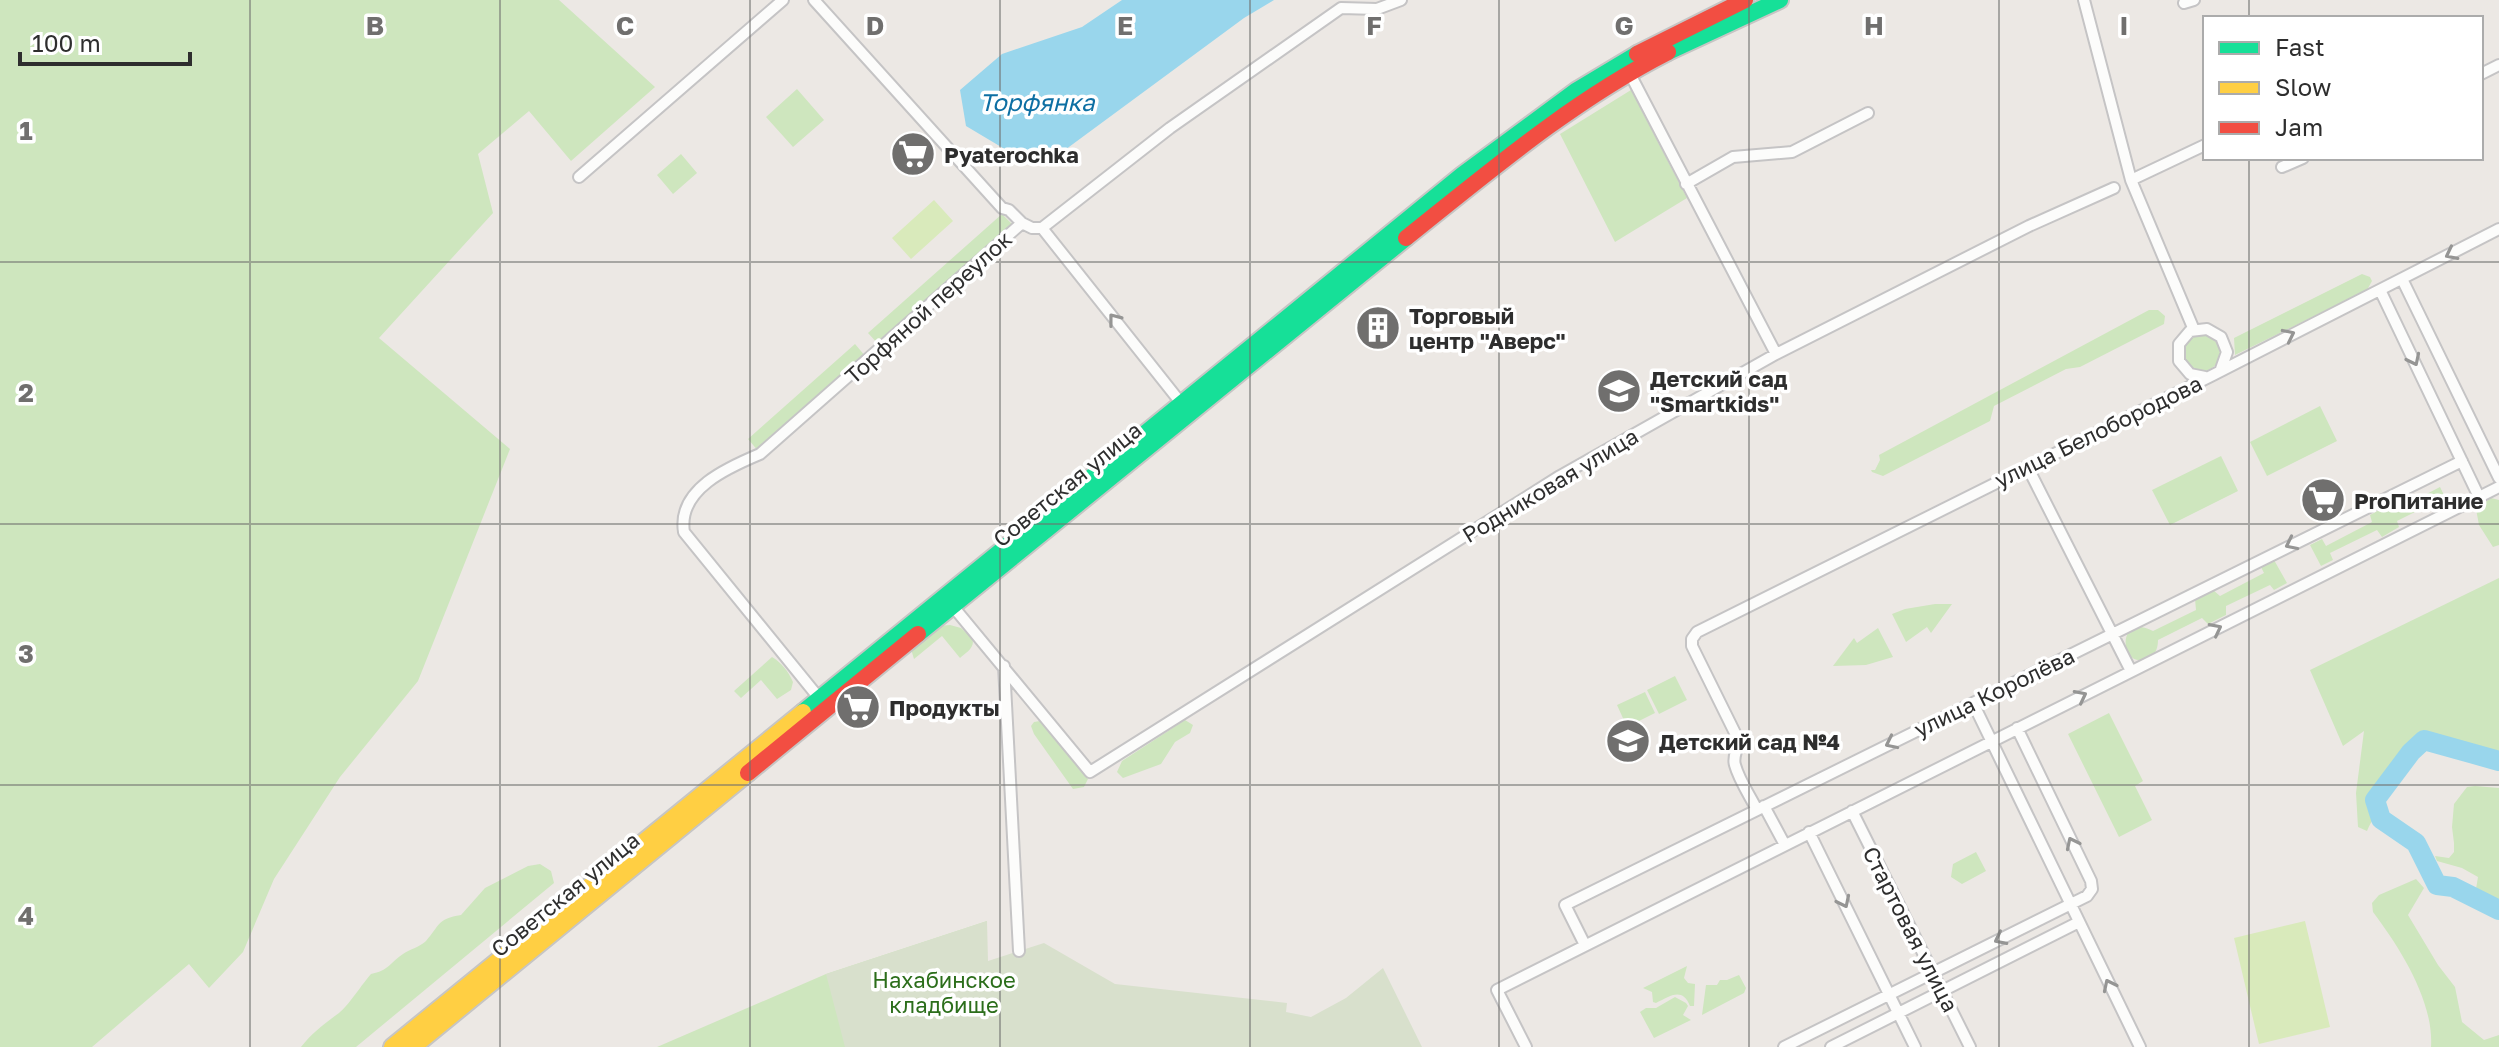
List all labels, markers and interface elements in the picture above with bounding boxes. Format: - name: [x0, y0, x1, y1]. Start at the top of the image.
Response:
- text: B: [366, 10, 384, 41]
- text: C: [616, 10, 634, 41]
- text: D: [866, 10, 884, 41]
- text: E: [1117, 10, 1133, 41]
- text: F: [1366, 10, 1382, 41]
- text: G: [1614, 10, 1634, 41]
- text: H: [1864, 10, 1884, 41]
- text: I: [2120, 10, 2128, 41]
- scale bar: [20, 16, 190, 66]
- legend: [2203, 16, 2483, 160]
- text: 100 m: [32, 28, 101, 57]
- text: Fast: [2275, 32, 2325, 61]
- text: Slow: [2275, 72, 2331, 101]
- water label: Торфянка: [979, 87, 1096, 116]
- text: Jam: [2275, 112, 2323, 141]
- text: 1: [19, 115, 33, 146]
- supermarket icon: Pyaterochka: [889, 130, 937, 178]
- place label: Pyaterochka: [944, 141, 1079, 168]
- street label: Торфяной переулок: [839, 225, 1017, 389]
- one-way arrow: [2444, 245, 2459, 260]
- place label: Торговый центр "Аверс": [1409, 302, 1566, 354]
- building icon: Торговый центр "Аверс": [1354, 304, 1402, 352]
- one-way arrow: [1110, 313, 1124, 328]
- one-way arrow: [2281, 329, 2296, 345]
- one-way arrow: [2404, 352, 2420, 367]
- place label: Детский сад "Smartkids": [1650, 365, 1788, 417]
- school or university icon: Детский сад "Smartkids": [1595, 367, 1643, 415]
- street label: улица Белобородова: [1990, 369, 2206, 493]
- text: 2: [18, 377, 34, 408]
- street label: Советская улица: [987, 416, 1147, 552]
- street label: Родниковая улица: [1457, 422, 1643, 548]
- supermarket icon: ProПитание: [2299, 476, 2347, 524]
- place label: ProПитание: [2354, 487, 2484, 514]
- one-way arrow: [2285, 534, 2300, 550]
- one-way arrow: [2207, 623, 2222, 638]
- text: 3: [18, 638, 34, 669]
- street label: улица Королёва: [1909, 641, 2079, 743]
- supermarket icon: Продукты: [834, 683, 882, 731]
- one-way arrow: [2073, 690, 2088, 706]
- place label: Продукты: [889, 694, 1000, 721]
- school or university icon: Детский сад №4: [1604, 717, 1652, 765]
- place label: Детский сад №4: [1659, 728, 1840, 755]
- one-way arrow: [1885, 733, 1900, 749]
- street label: Советская улица: [485, 826, 645, 962]
- one-way arrow: [2066, 836, 2082, 851]
- street label: Стартовая улица: [1858, 842, 1964, 1016]
- one-way arrow: [1834, 894, 1850, 909]
- text: 4: [18, 900, 34, 931]
- one-way arrow: [1994, 929, 2009, 945]
- park label: Нахабинское кладбище: [872, 966, 1016, 1018]
- one-way arrow: [2104, 978, 2119, 993]

